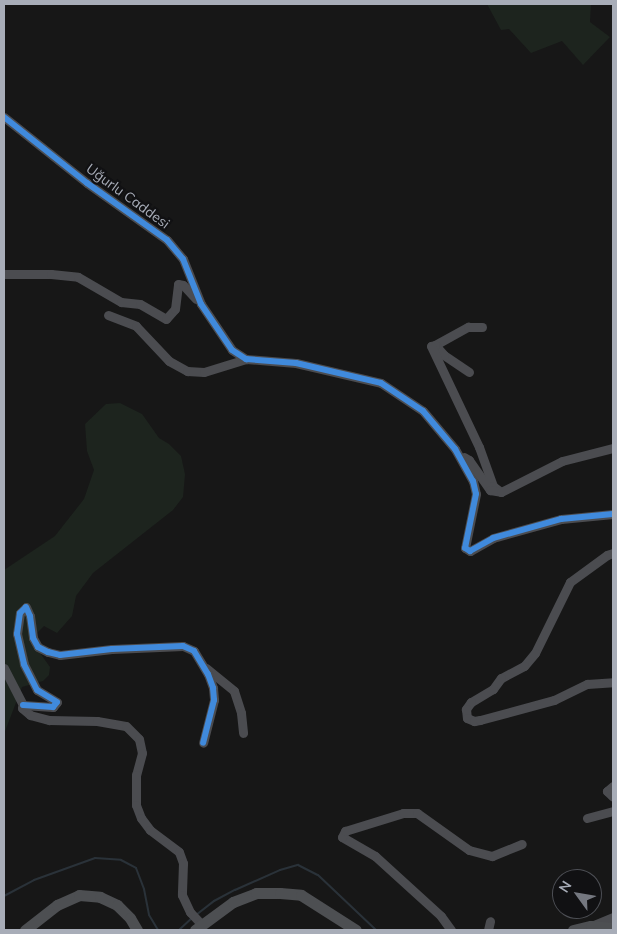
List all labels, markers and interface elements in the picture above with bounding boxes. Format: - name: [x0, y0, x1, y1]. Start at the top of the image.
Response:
- street label: Uğurlu Caddesi: [83, 160, 173, 232]
- north arrow: [552, 869, 602, 919]
- text: N: [555, 877, 576, 896]

